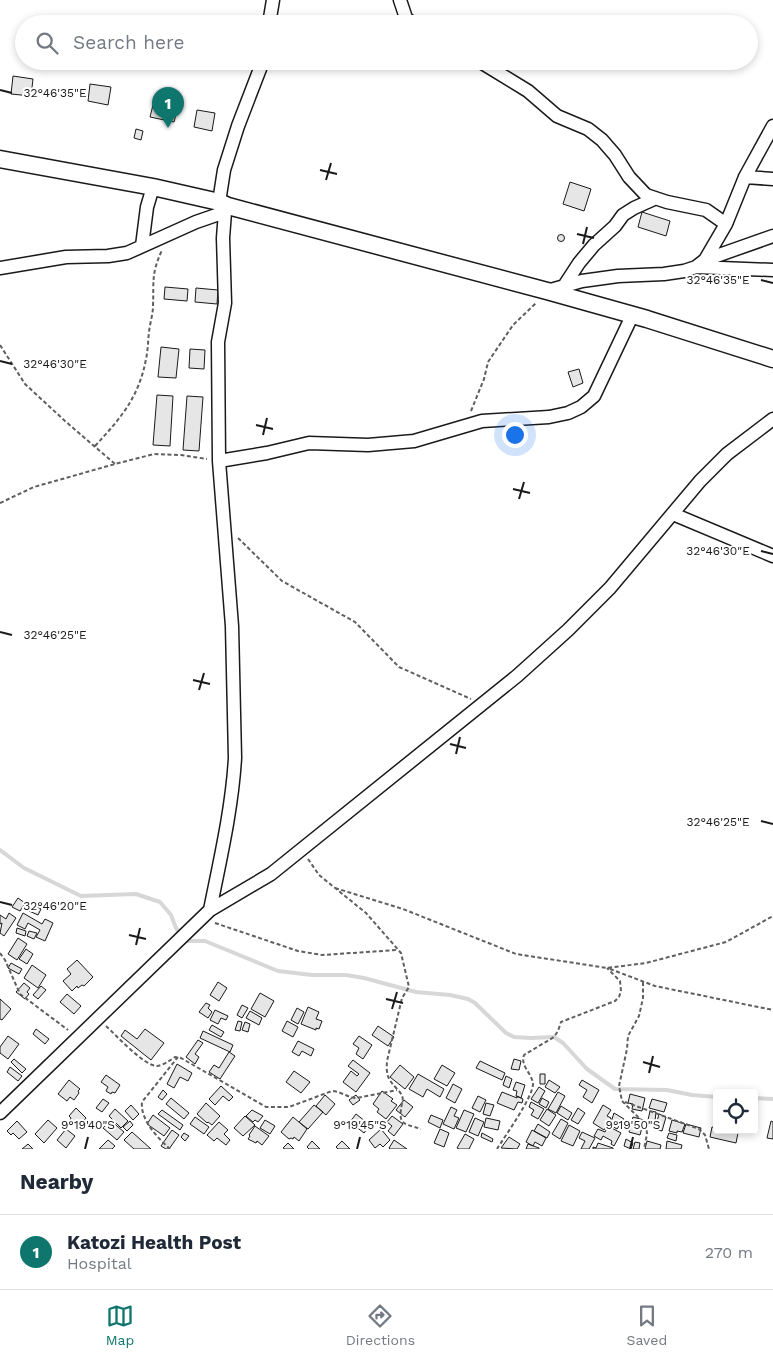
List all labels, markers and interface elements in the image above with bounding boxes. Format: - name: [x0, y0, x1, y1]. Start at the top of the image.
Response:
- search box: [15, 15, 758, 70]
- icon: search: [33, 29, 61, 57]
- text: Search here: [73, 31, 184, 54]
- text: 32°46'35"E: [23, 86, 87, 100]
- pin: 1: [152, 87, 184, 128]
- text: 32°46'35"E: [686, 273, 750, 287]
- text: 32°46'30"E: [23, 357, 87, 371]
- your location: [502, 422, 528, 448]
- text: 32°46'30"E: [686, 544, 750, 558]
- text: 32°46'25"E: [23, 628, 87, 642]
- text: 32°46'25"E: [686, 815, 750, 829]
- text: 32°46'20"E: [23, 899, 87, 913]
- map controls: [713, 1089, 758, 1134]
- button: locate: [713, 1089, 758, 1134]
- text: 9°19'40"S: [61, 1118, 115, 1132]
- text: 9°19'45"S: [333, 1118, 387, 1132]
- text: 9°19'50"S: [606, 1118, 660, 1132]
- text: Nearby: [20, 1169, 93, 1194]
- text: Katozi Health Post: [67, 1231, 241, 1254]
- text: 1: [33, 1243, 39, 1262]
- text: 270 m: [705, 1243, 753, 1262]
- text: Hospital: [67, 1254, 132, 1273]
- tab: Map: [106, 1302, 134, 1348]
- tab: Directions: [346, 1302, 415, 1348]
- tab: Saved: [627, 1302, 667, 1348]

